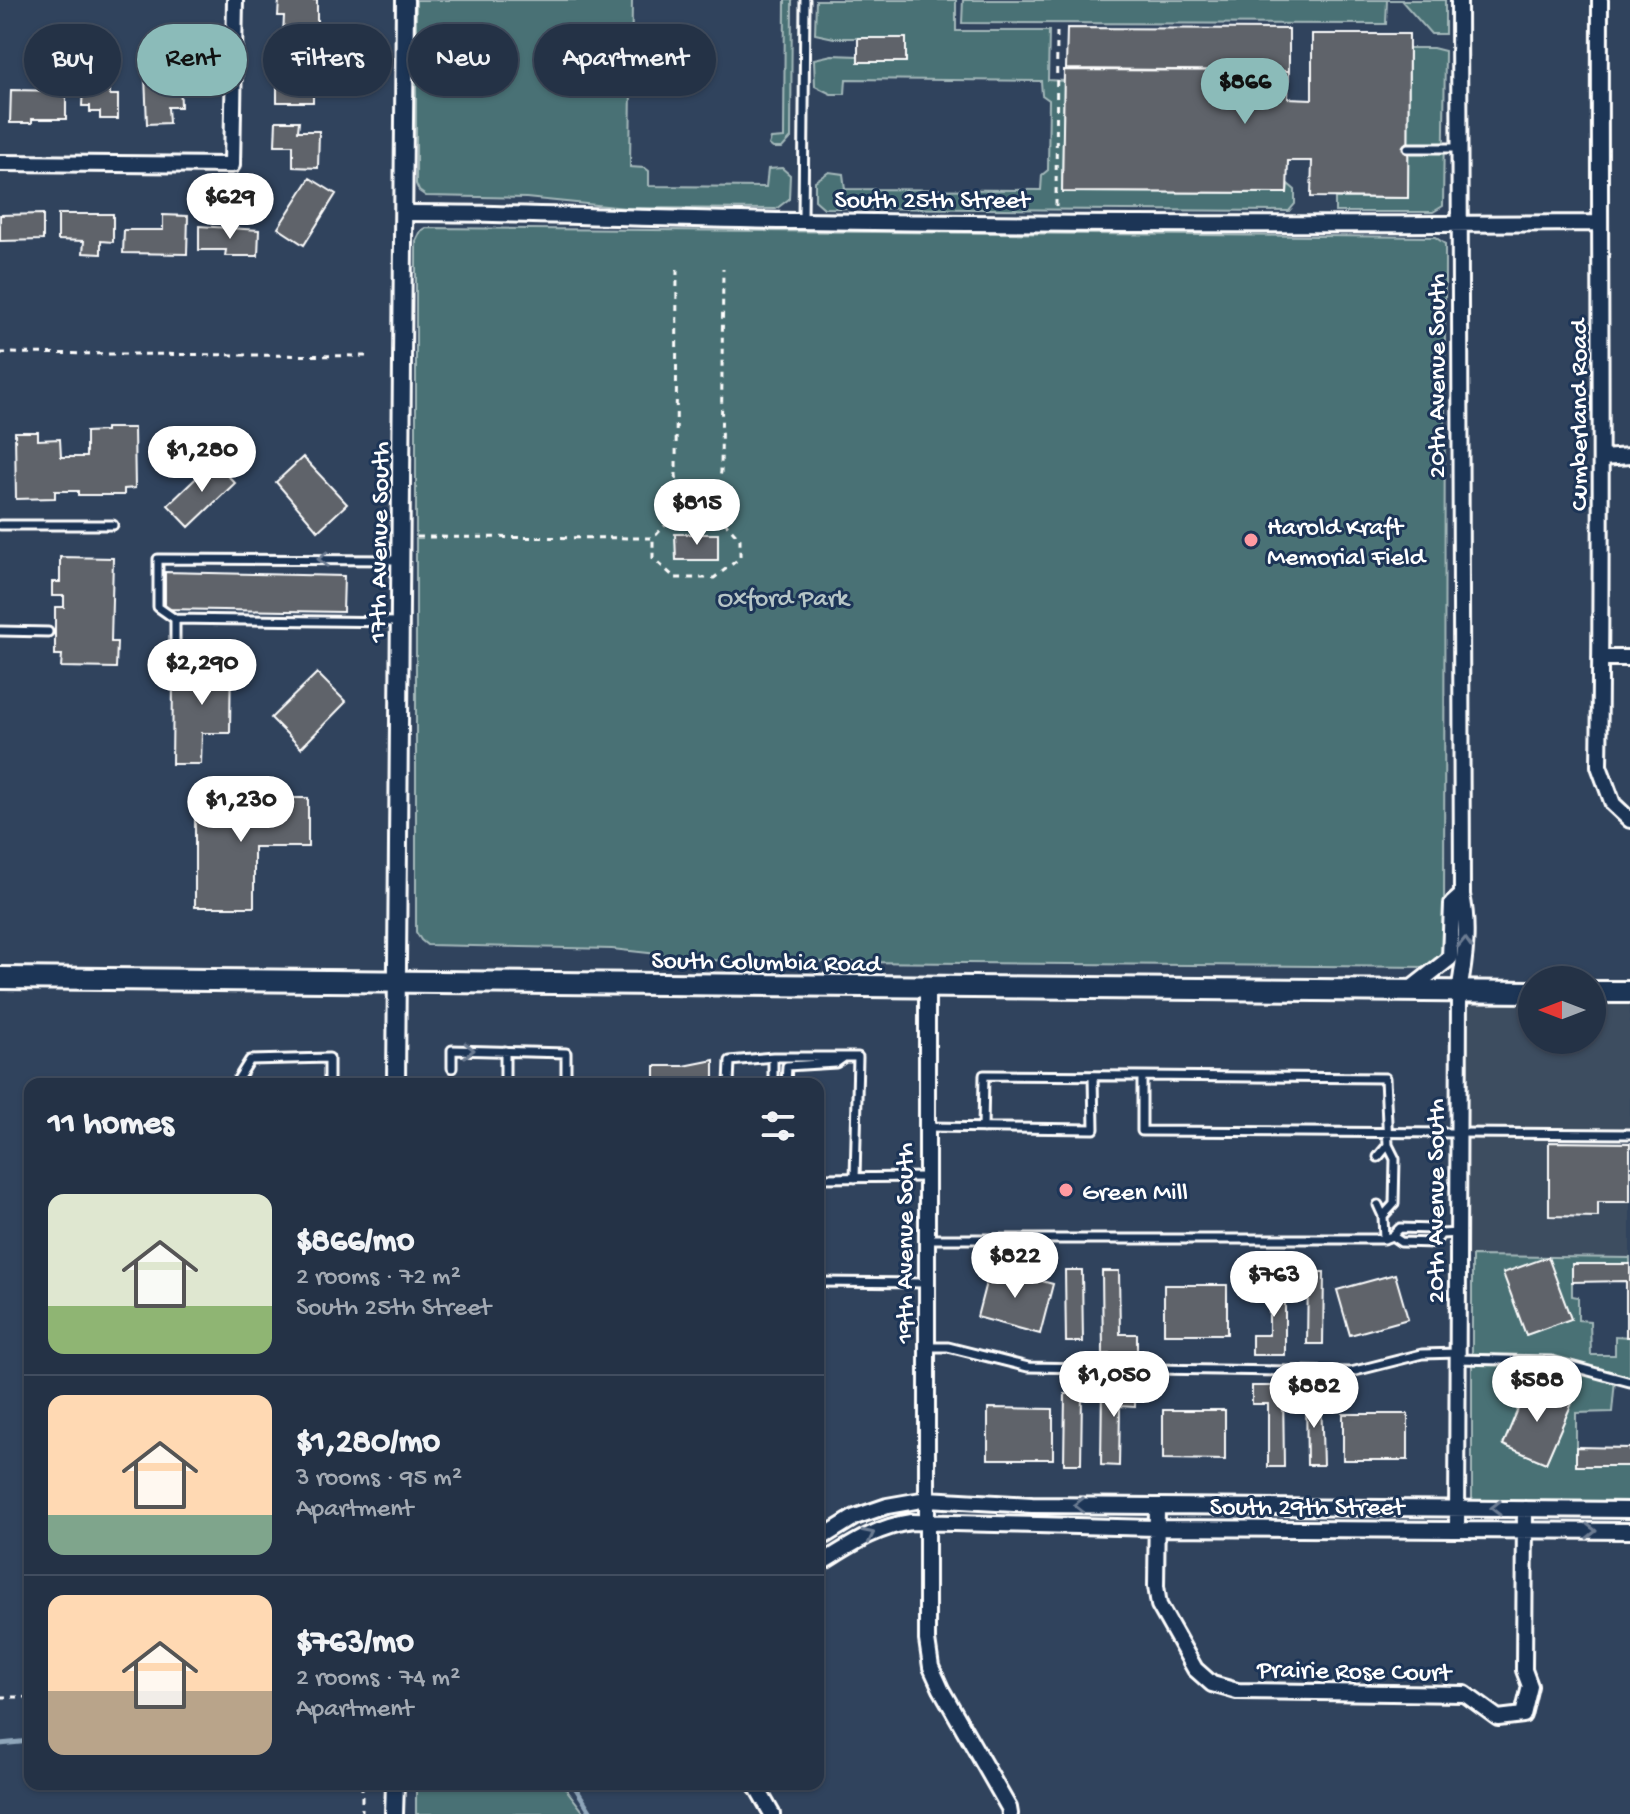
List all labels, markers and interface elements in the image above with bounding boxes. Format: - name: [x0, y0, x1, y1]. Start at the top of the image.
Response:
- chip: Buy: [24, 24, 121, 96]
- chip: Rent: [137, 24, 247, 96]
- chip: Filters: [263, 24, 392, 96]
- chip: New: [408, 24, 518, 96]
- chip: Apartment: [534, 24, 716, 96]
- pin: $866: [1198, 58, 1292, 126]
- text: $866: [1219, 68, 1271, 99]
- pin: $629: [183, 173, 277, 241]
- text: $629: [205, 183, 255, 214]
- street label: South 25th Street: [835, 187, 1032, 218]
- street label: 20th Avenue South: [1424, 274, 1455, 478]
- street label: Cumberland Road: [1566, 317, 1597, 511]
- pin: $1,280: [137, 426, 267, 494]
- text: $1,280: [166, 436, 238, 467]
- street label: 17th Avenue South: [364, 441, 399, 644]
- pin: $815: [650, 479, 744, 547]
- text: $815: [672, 489, 722, 520]
- place label: Harold Kraft Memorial Field: [1267, 514, 1427, 575]
- marker: Harold Kraft Memorial Field: [1242, 531, 1260, 549]
- one-way arrow: [316, 550, 329, 568]
- park label: Oxford Park: [718, 585, 851, 616]
- pin: $2,290: [137, 639, 267, 707]
- text: $2,290: [165, 649, 239, 680]
- pin: $1,230: [176, 776, 306, 844]
- text: $1,230: [205, 786, 277, 817]
- one-way arrow: [1457, 936, 1474, 949]
- street label: South Columbia Road: [651, 947, 883, 982]
- north arrow: [1518, 966, 1606, 1054]
- map controls: [1518, 966, 1606, 1054]
- one-way arrow: [463, 1041, 476, 1059]
- street label: 20th Avenue South: [1423, 1099, 1454, 1303]
- icon: filters: [756, 1104, 800, 1148]
- text: 11 homes: [48, 1106, 174, 1146]
- street label: 19th Avenue South: [892, 1143, 923, 1344]
- place label: Green Mill: [1082, 1179, 1188, 1210]
- marker: Green Mill: [1057, 1181, 1075, 1199]
- text: $866/mo: [296, 1223, 414, 1263]
- icon: home: [112, 1226, 208, 1322]
- pin: $822: [968, 1232, 1062, 1300]
- text: $822: [989, 1242, 1041, 1273]
- pin: $763: [1227, 1251, 1321, 1319]
- text: $763: [1248, 1261, 1300, 1292]
- text: 2 rooms · 72 m²: [296, 1263, 461, 1294]
- text: South 25th Street: [296, 1294, 491, 1325]
- pin: $1,050: [1049, 1351, 1179, 1419]
- pin: $588: [1490, 1356, 1584, 1424]
- text: $1,050: [1077, 1361, 1151, 1392]
- pin: $882: [1267, 1362, 1361, 1430]
- text: $588: [1510, 1366, 1564, 1397]
- text: $882: [1288, 1372, 1340, 1403]
- text: $1,280/mo: [296, 1424, 440, 1464]
- icon: home: [112, 1427, 208, 1523]
- text: 3 rooms · 95 m²: [296, 1464, 462, 1495]
- street label: South 29th Street: [1210, 1494, 1407, 1525]
- text: Apartment: [296, 1495, 413, 1526]
- one-way arrow: [1072, 1496, 1085, 1514]
- one-way arrow: [1489, 1499, 1502, 1517]
- one-way arrow: [1585, 1522, 1598, 1540]
- one-way arrow: [861, 1529, 876, 1545]
- text: $763/mo: [296, 1624, 414, 1664]
- icon: home: [112, 1627, 208, 1723]
- street label: Prairie Rose Court: [1256, 1656, 1454, 1691]
- text: 2 rooms · 74 m²: [296, 1664, 460, 1695]
- text: Apartment: [296, 1695, 413, 1726]

